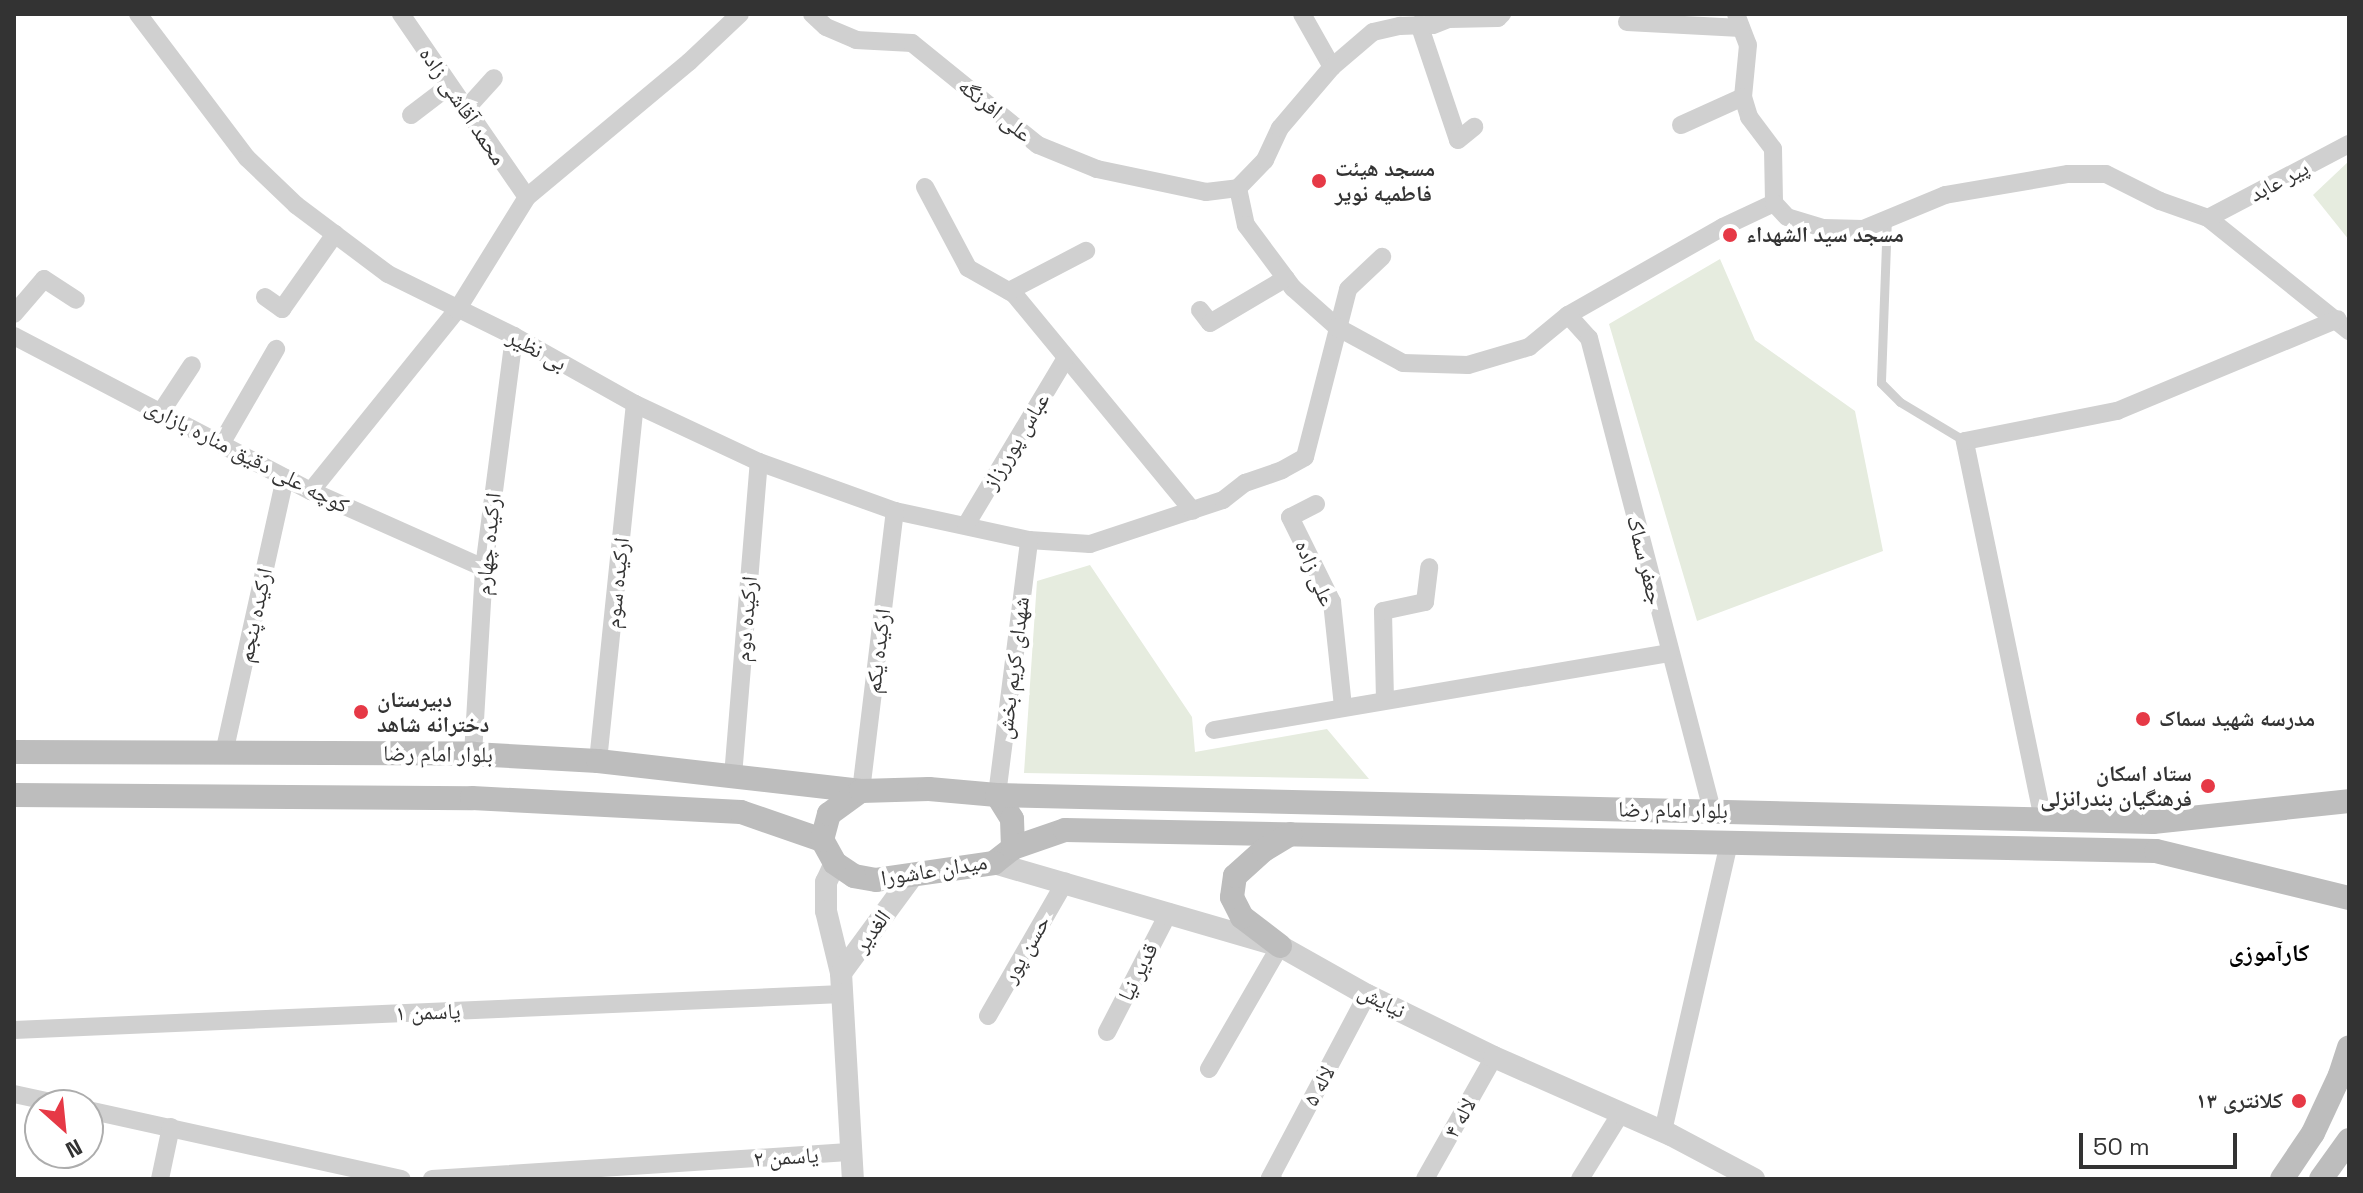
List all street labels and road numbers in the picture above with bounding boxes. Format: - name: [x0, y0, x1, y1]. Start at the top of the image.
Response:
- street label: محمد آقاشی زاده: [414, 42, 512, 170]
- street label: علی افرنگه: [953, 72, 1037, 148]
- street label: پیر عابد: [2245, 155, 2313, 207]
- street label: بی نظیر: [503, 323, 571, 377]
- street label: عباس پوررزاز: [977, 388, 1055, 494]
- street label: کوچه علی دقیق مناره بازاری: [141, 393, 353, 519]
- street label: ارکیده چهارم: [469, 491, 507, 597]
- street label: جعفر سماک: [1621, 513, 1669, 607]
- street label: ارکیده سوم: [599, 536, 635, 630]
- street label: علی زاده: [1289, 536, 1341, 610]
- street label: ارکیده پنجم: [232, 565, 278, 665]
- street label: ارکیده دوم: [729, 575, 763, 663]
- street label: شهدای کریم بخش: [991, 595, 1035, 741]
- street label: ارکیده یکم: [860, 607, 896, 695]
- street label: بلوار امام رضا: [383, 740, 493, 768]
- street label: بلوار امام رضا: [1618, 796, 1728, 824]
- street label: میدان عاشورا: [879, 849, 989, 891]
- street label: الغدیر: [848, 905, 896, 957]
- street label: حسن پور: [996, 911, 1056, 987]
- street label: قدیر نیا: [1112, 939, 1164, 1005]
- street label: نیایش: [1354, 978, 1410, 1024]
- street label: یاسمن ۱: [395, 998, 461, 1026]
- street label: لاله ۵: [1298, 1061, 1340, 1111]
- street label: لاله ۴: [1438, 1093, 1482, 1143]
- street label: یاسمن ۲: [753, 1142, 819, 1172]

